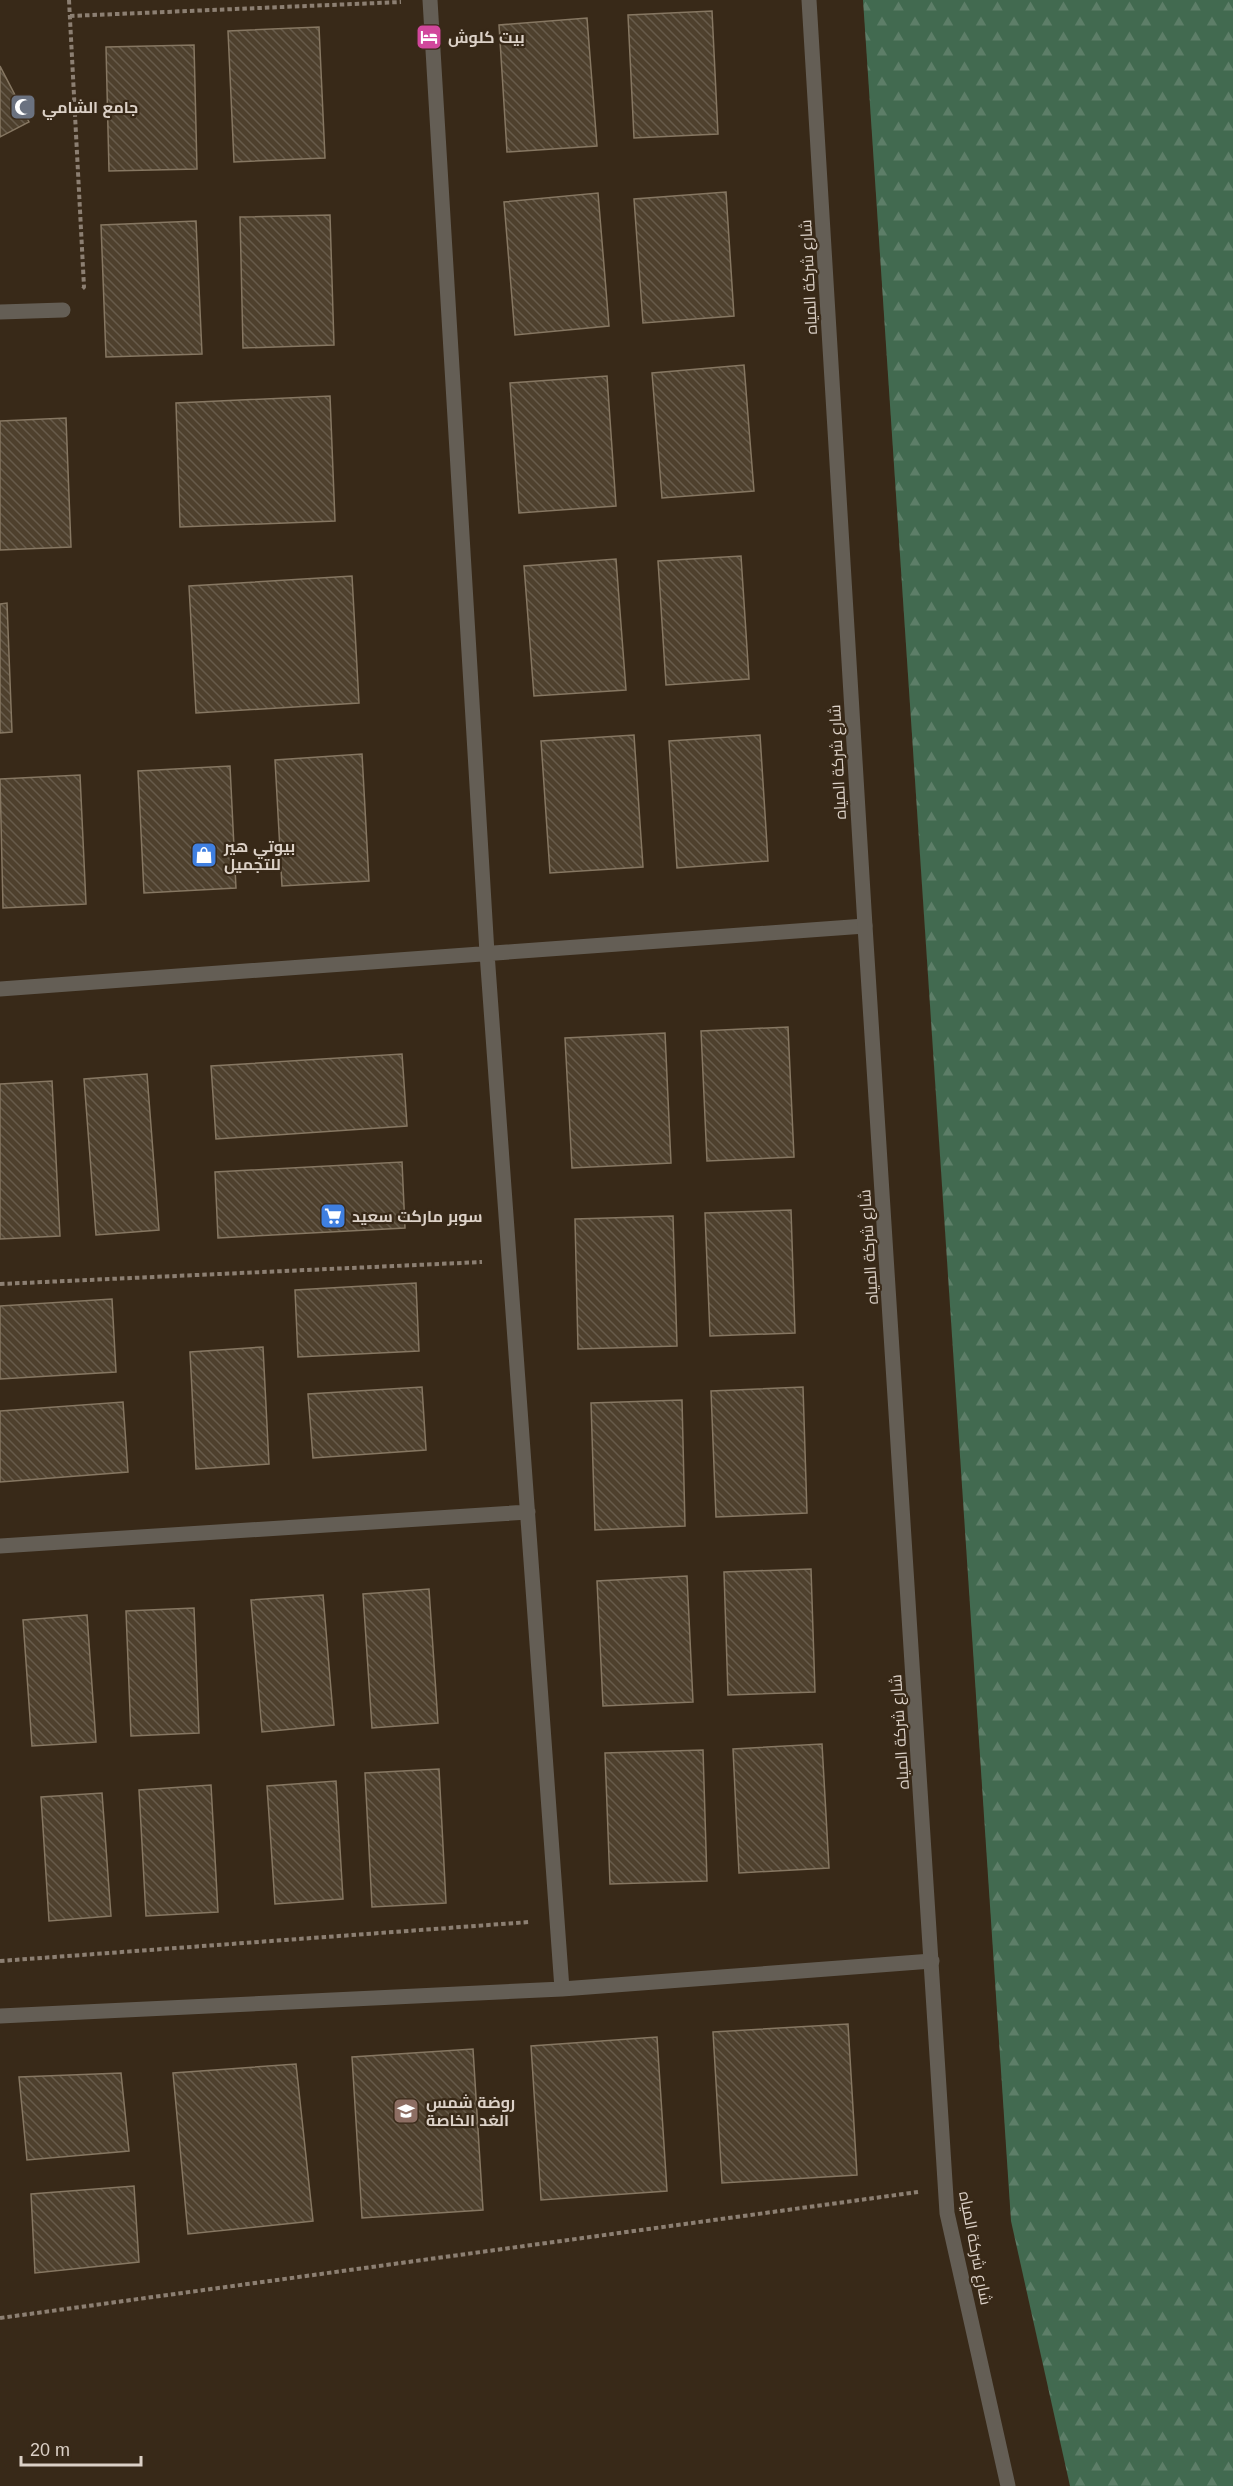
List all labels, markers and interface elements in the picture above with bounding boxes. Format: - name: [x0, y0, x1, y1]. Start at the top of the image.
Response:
- hotel icon: بيت كلوش: [414, 22, 444, 52]
- place label: بيت كلوش: [448, 29, 525, 47]
- mosque icon: جامع الشامي: [8, 92, 38, 122]
- place label: جامع الشامي: [42, 99, 138, 120]
- street label: شارع شركة المياه: [797, 219, 823, 335]
- street label: شارع شركة المياه: [826, 704, 852, 820]
- place label: بيوتي هير للتجميل: [223, 838, 295, 874]
- shop icon: بيوتي هير للتجميل: [189, 840, 219, 870]
- street label: شارع شركة المياه: [856, 1189, 884, 1305]
- supermarket icon: سوبر ماركت سعيد: [318, 1201, 348, 1231]
- place label: سوبر ماركت سعيد: [352, 1208, 483, 1226]
- street label: شارع شركة المياه: [887, 1674, 915, 1790]
- place label: روضة شمس الغد الخاصة: [426, 2094, 515, 2129]
- school or university icon: روضة شمس الغد الخاصة: [391, 2096, 421, 2126]
- street label: شارع شركة المياه: [953, 2190, 995, 2307]
- scale bar: [21, 2429, 141, 2467]
- text: 20 m: [30, 2440, 70, 2460]

